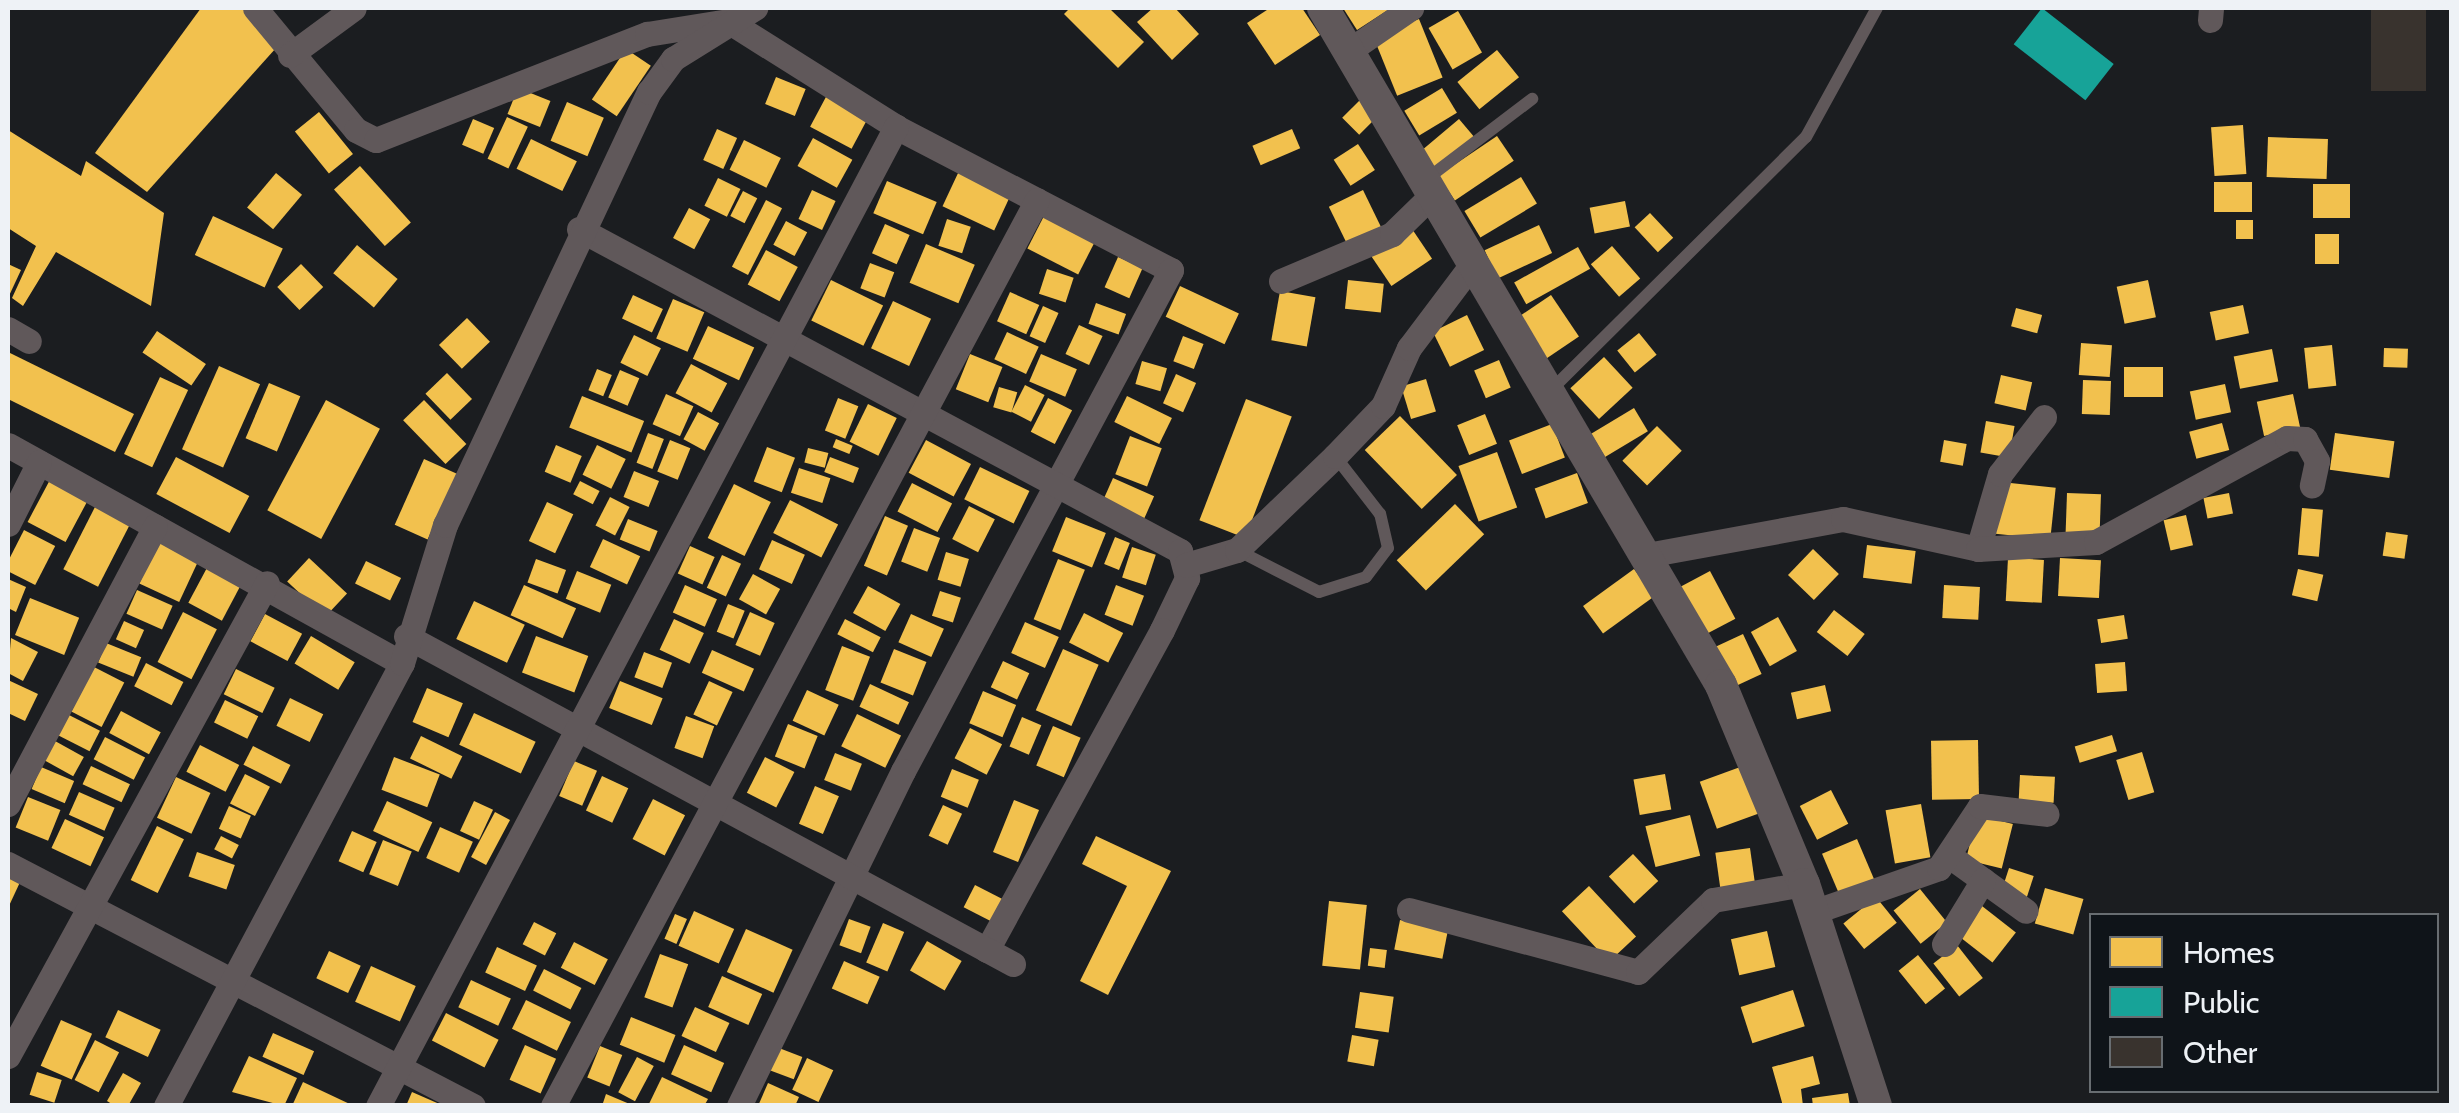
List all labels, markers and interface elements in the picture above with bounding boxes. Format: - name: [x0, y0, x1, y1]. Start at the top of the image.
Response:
- legend: [2089, 913, 2439, 1093]
- text: Homes: [2183, 934, 2274, 971]
- text: Public: [2183, 984, 2259, 1021]
- text: Other: [2183, 1034, 2257, 1071]

